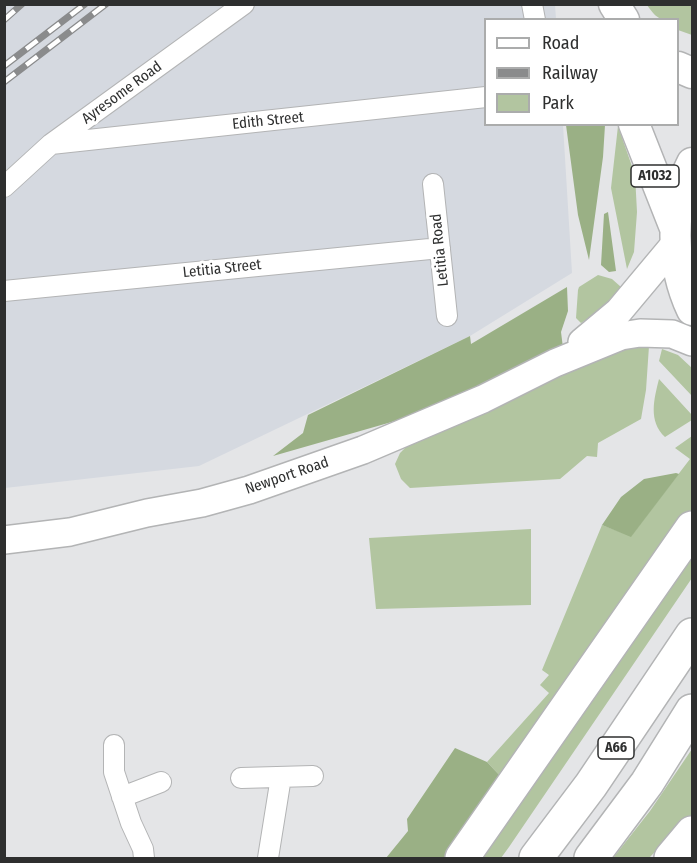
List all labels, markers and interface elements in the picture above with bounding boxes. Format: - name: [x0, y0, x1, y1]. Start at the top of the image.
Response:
- legend: [484, 18, 679, 126]
- text: Road: [542, 32, 579, 54]
- street label: Ayresome Road: [78, 58, 166, 128]
- text: Railway: [542, 62, 598, 84]
- text: Park: [542, 92, 574, 114]
- street label: Edith Street: [231, 108, 305, 134]
- road number: A1032: [631, 165, 679, 187]
- street label: Letitia Road: [427, 213, 453, 287]
- street label: Letitia Street: [182, 256, 262, 282]
- street label: Newport Road: [243, 453, 331, 499]
- road number: A66: [598, 737, 634, 759]

